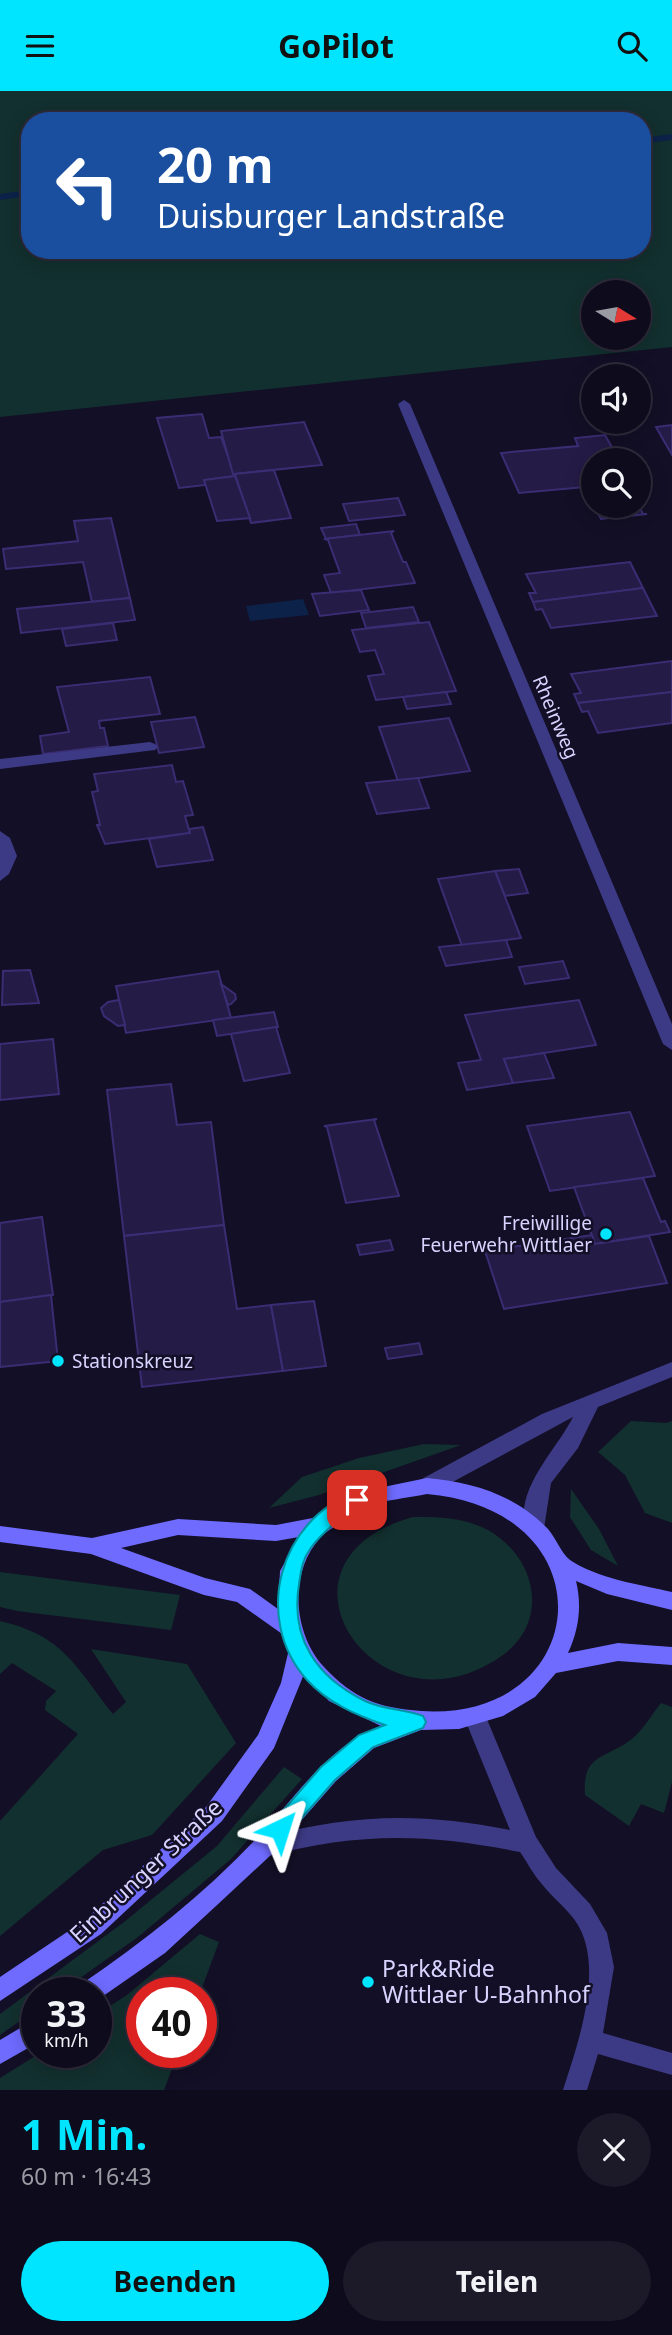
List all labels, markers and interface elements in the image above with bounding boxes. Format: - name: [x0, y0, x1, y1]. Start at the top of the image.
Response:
- text: GoPilot: [278, 24, 394, 67]
- icon: menu: [21, 27, 59, 65]
- icon: search: [613, 27, 651, 65]
- text: 20 m: [157, 131, 274, 197]
- icon: left: [42, 140, 133, 231]
- text: Duisburger Landstraße: [157, 194, 505, 237]
- north arrow: [581, 280, 651, 350]
- map controls: [581, 280, 651, 518]
- button: sound: [581, 364, 651, 434]
- button: search: [581, 448, 651, 518]
- street label: Rheinweg: [527, 671, 585, 763]
- place label: Freiwillige Feuerwehr Wittlaer: [421, 1210, 592, 1258]
- marker: Freiwillige Feuerwehr Wittlaer: [598, 1226, 614, 1242]
- place label: Stationskreuz: [72, 1348, 193, 1374]
- marker: Stationskreuz: [50, 1353, 66, 1369]
- pin: [327, 1470, 387, 1530]
- icon: arrive: [338, 1481, 376, 1519]
- street label: Einbrunger Straße: [62, 1791, 229, 1949]
- position arrow: [243, 1792, 317, 1866]
- place label: Park&Ride Wittlaer U-Bahnhof: [382, 1952, 591, 2010]
- marker: Park&Ride Wittlaer U-Bahnhof: [360, 1974, 376, 1990]
- speed limit sign: 40: [126, 1977, 217, 2068]
- text: 33: [46, 1990, 87, 2037]
- text: km/h: [44, 2028, 89, 2052]
- text: 1 Min.: [21, 2105, 147, 2162]
- button: close: [577, 2113, 651, 2187]
- text: 60 m · 16:43: [21, 2160, 152, 2192]
- button: Beenden: [21, 2241, 329, 2321]
- button: Teilen: [343, 2241, 651, 2321]

